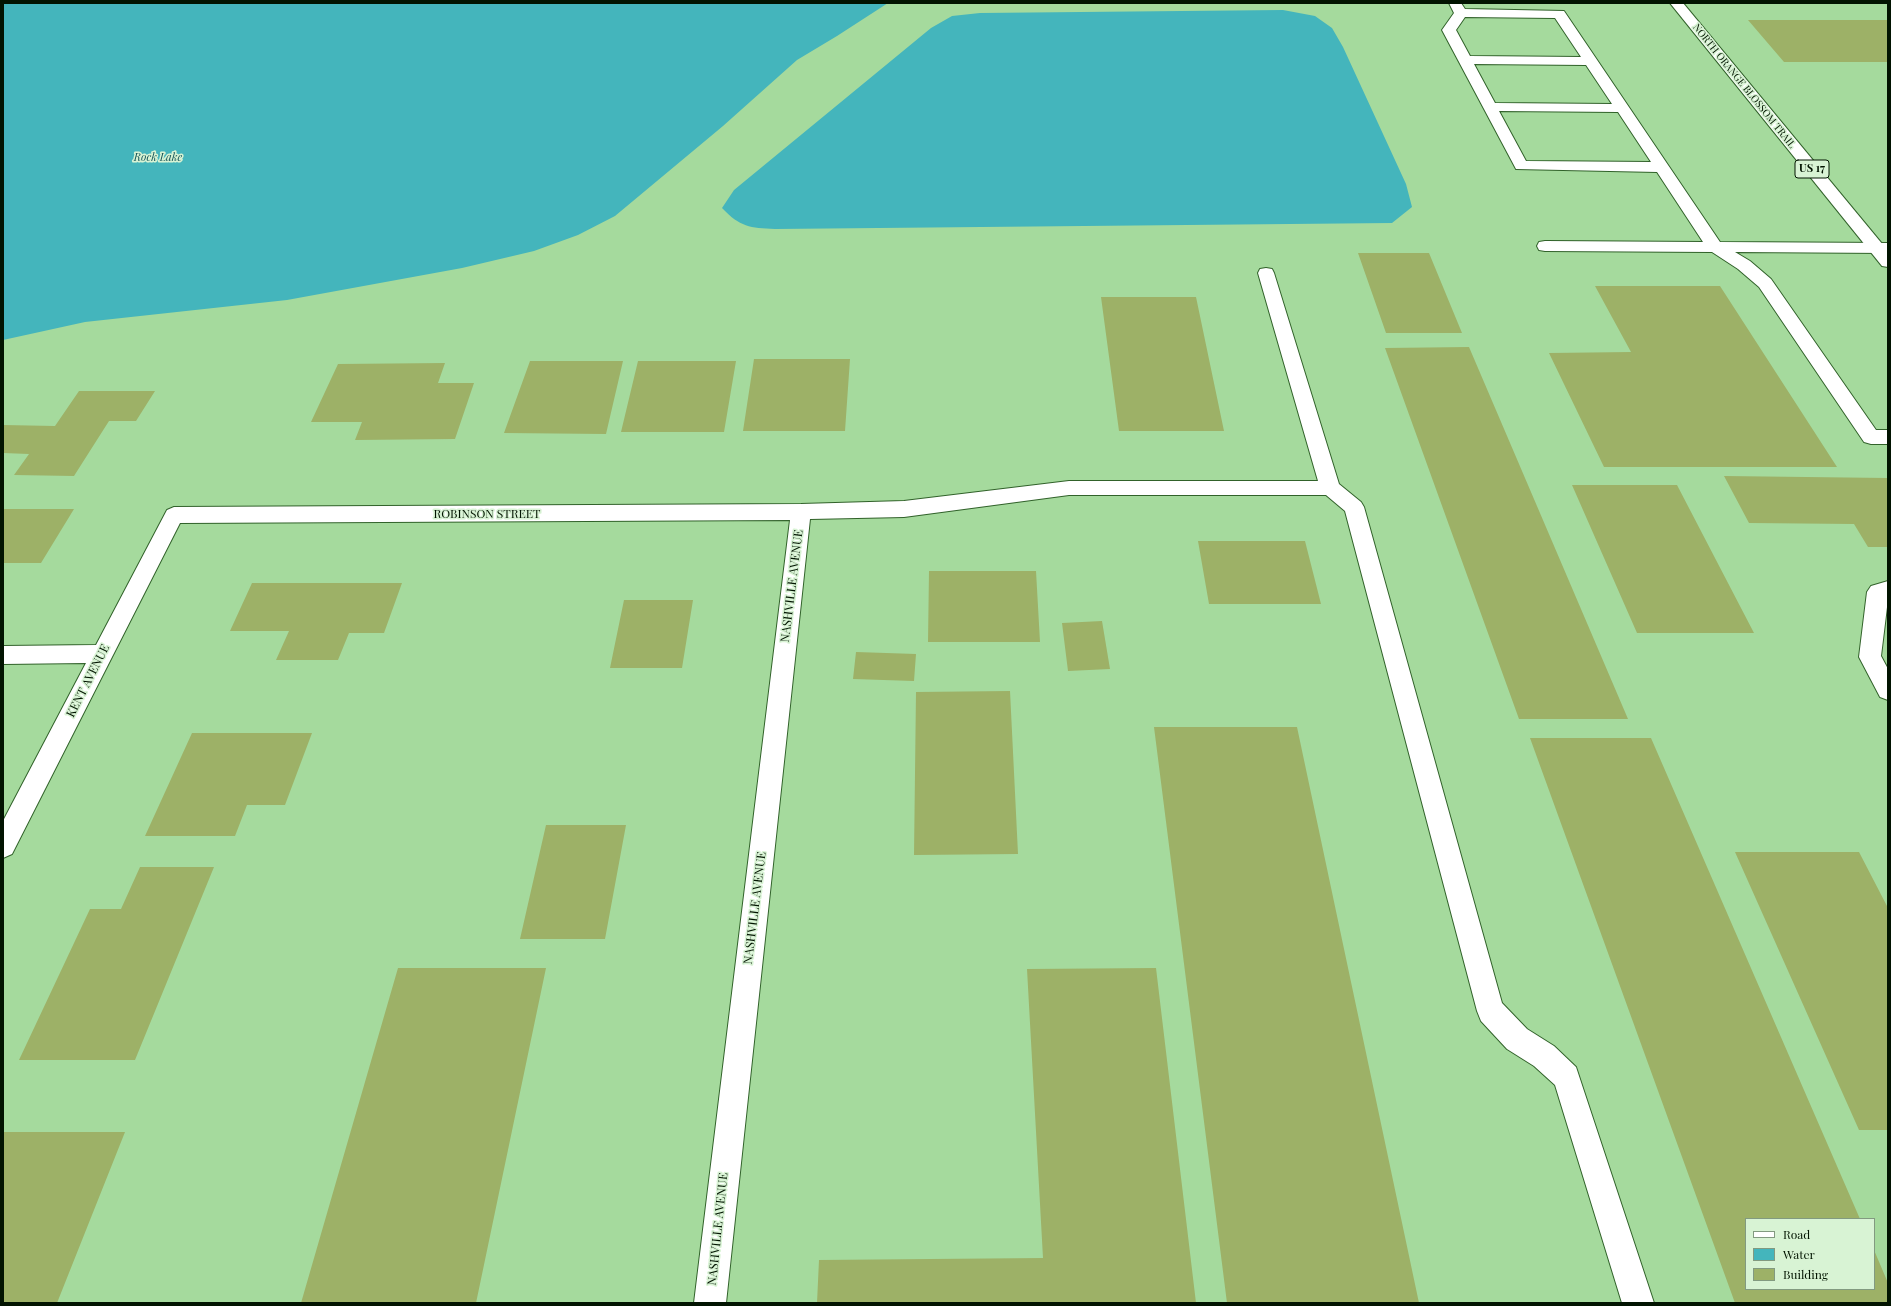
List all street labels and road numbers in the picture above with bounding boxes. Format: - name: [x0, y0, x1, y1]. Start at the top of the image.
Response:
- street label: NORTH ORANGE BLOSSOM TRAIL: [1690, 21, 1798, 151]
- road number: US 17: [1795, 160, 1829, 178]
- street label: ROBINSON STREET: [433, 507, 541, 521]
- street label: NASHVILLE AVENUE: [778, 529, 806, 643]
- street label: KENT AVENUE: [63, 642, 113, 720]
- street label: NASHVILLE AVENUE: [741, 851, 769, 965]
- street label: NASHVILLE AVENUE: [705, 1172, 731, 1286]

